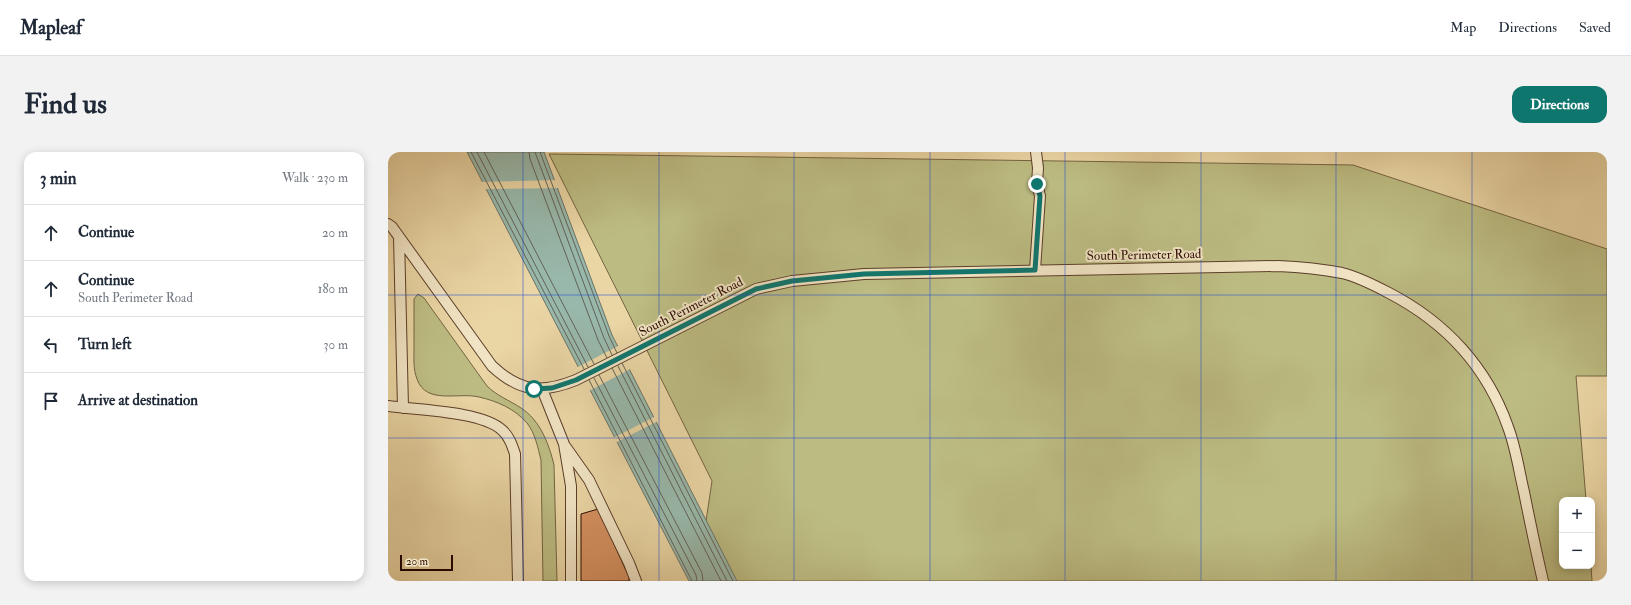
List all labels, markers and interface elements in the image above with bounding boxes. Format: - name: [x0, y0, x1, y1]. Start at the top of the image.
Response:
- text: Mapleaf: [20, 16, 82, 40]
- text: Map: [1450, 19, 1476, 36]
- text: Directions: [1498, 19, 1557, 36]
- text: Saved: [1579, 19, 1611, 36]
- button: Directions: [1512, 86, 1607, 123]
- text: Find us: [24, 87, 107, 122]
- text: 3 min: [40, 168, 77, 189]
- text: Walk · 230 m: [282, 170, 348, 186]
- route end: [1028, 175, 1046, 193]
- icon: ahead: [40, 222, 62, 244]
- text: Continue: [78, 223, 134, 242]
- text: 20 m: [322, 225, 348, 241]
- street label: South Perimeter Road: [1086, 246, 1202, 264]
- text: Continue: [78, 271, 134, 290]
- street label: South Perimeter Road: [636, 274, 746, 340]
- icon: ahead: [40, 278, 62, 300]
- text: 180 m: [318, 281, 348, 297]
- text: South Perimeter Road: [78, 290, 193, 306]
- icon: left: [40, 334, 62, 356]
- text: Turn left: [78, 335, 132, 354]
- text: 30 m: [324, 337, 348, 353]
- route start: [525, 380, 543, 398]
- icon: arrive: [40, 390, 62, 412]
- text: Arrive at destination: [78, 391, 198, 410]
- map controls: [1559, 497, 1595, 569]
- button: +: [1559, 497, 1595, 533]
- button: −: [1559, 533, 1595, 569]
- scale bar: [400, 553, 453, 572]
- text: 20 m: [406, 555, 428, 568]

